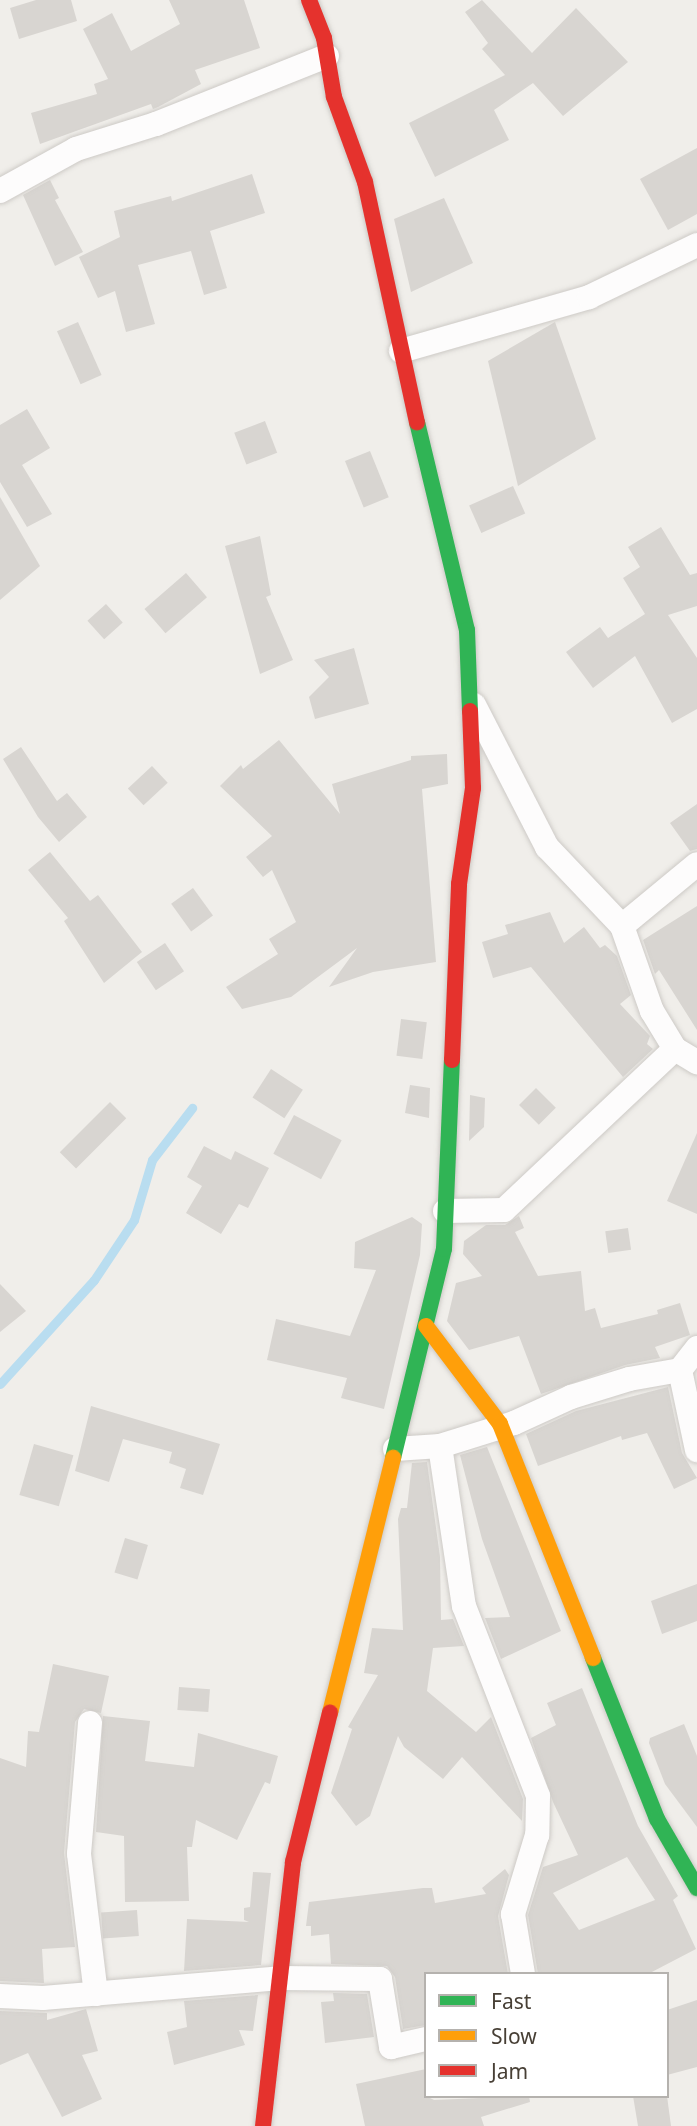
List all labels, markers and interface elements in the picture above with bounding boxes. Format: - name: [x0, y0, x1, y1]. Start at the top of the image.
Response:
- legend: [424, 1972, 669, 2098]
- text: Fast: [491, 1987, 531, 2015]
- text: Slow: [491, 2022, 537, 2050]
- text: Jam: [491, 2057, 528, 2085]

